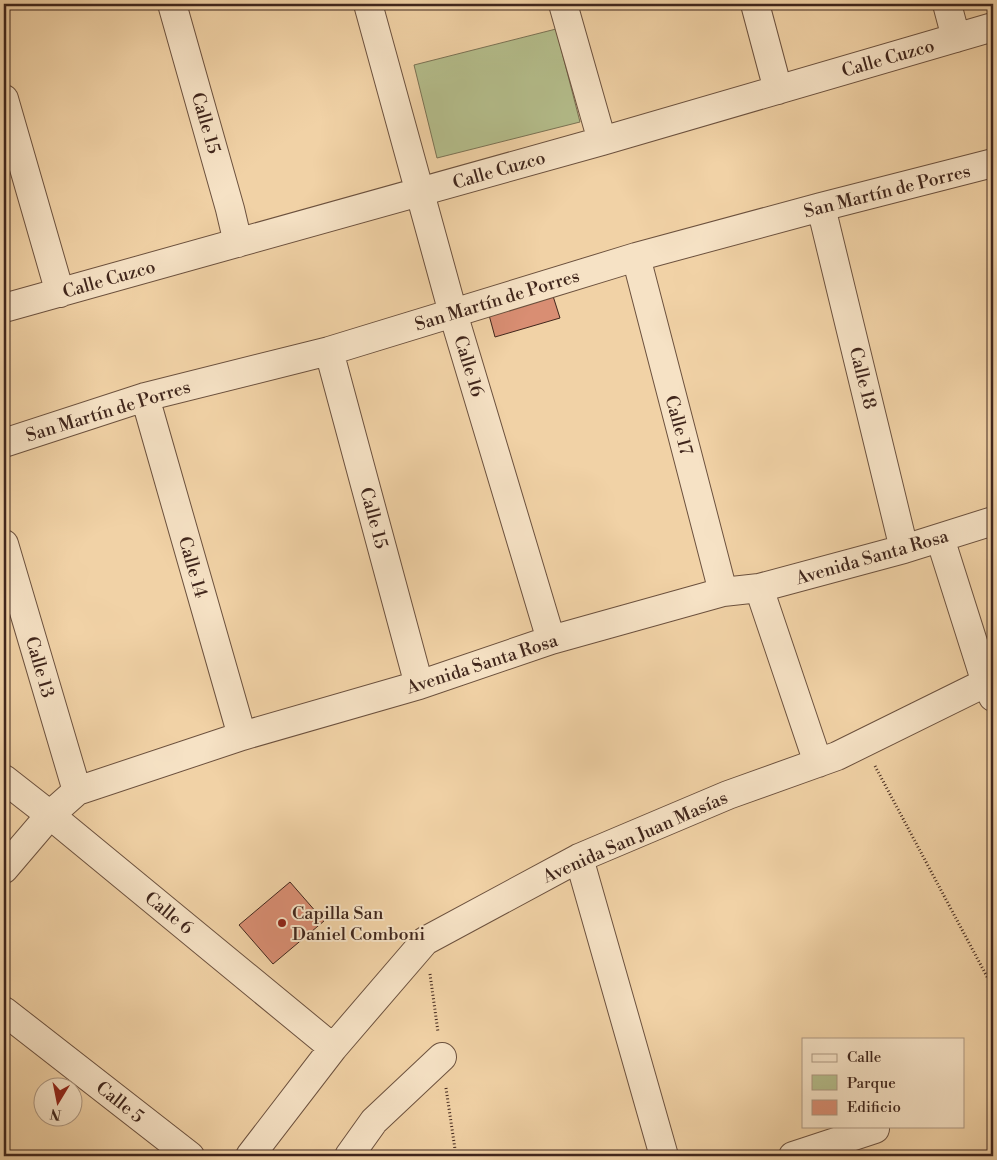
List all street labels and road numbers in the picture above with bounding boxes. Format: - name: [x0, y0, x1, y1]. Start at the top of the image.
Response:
- street label: Calle Cuzco: [839, 34, 937, 83]
- street label: Calle 15: [186, 90, 225, 156]
- street label: Calle Cuzco: [450, 146, 548, 195]
- street label: San Martín de Porres: [801, 160, 973, 223]
- street label: Calle Cuzco: [60, 255, 158, 304]
- street label: San Martín de Porres: [412, 264, 582, 336]
- street label: Calle 16: [448, 333, 489, 400]
- street label: Calle 18: [844, 345, 881, 412]
- street label: San Martín de Porres: [23, 375, 193, 447]
- street label: Calle 17: [660, 393, 697, 457]
- street label: Calle 15: [354, 485, 393, 551]
- street label: Avenida Santa Rosa: [792, 524, 952, 591]
- street label: Calle 14: [173, 534, 212, 601]
- street label: Avenida Santa Rosa: [403, 629, 562, 700]
- street label: Calle 13: [20, 634, 59, 700]
- street label: Avenida San Juan Masías: [538, 786, 731, 889]
- street label: Calle 6: [140, 887, 198, 940]
- street label: Calle 5: [91, 1076, 148, 1128]

